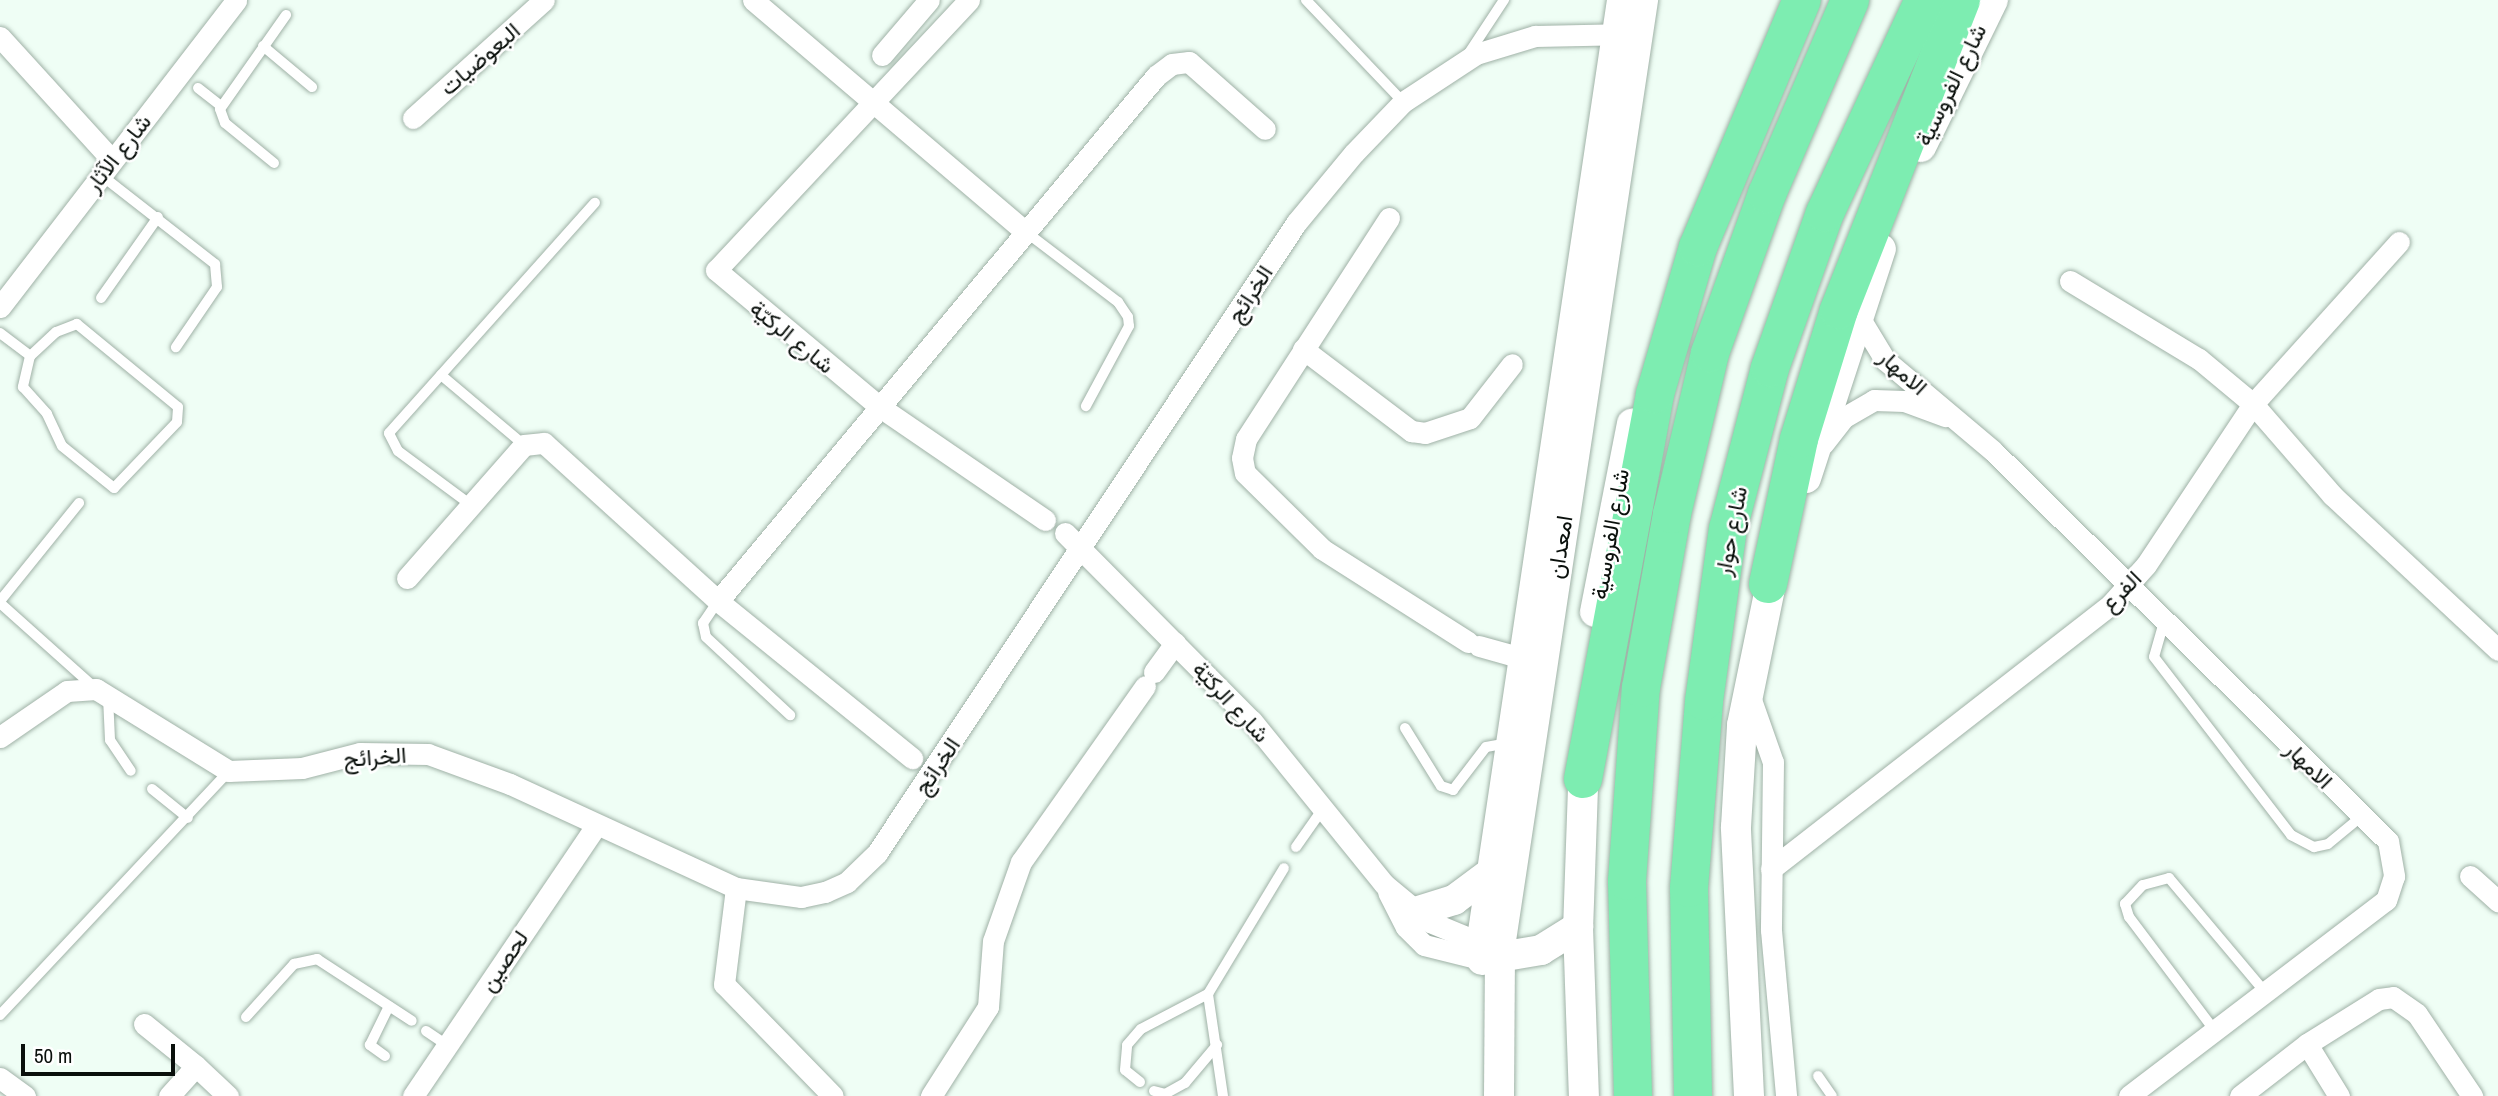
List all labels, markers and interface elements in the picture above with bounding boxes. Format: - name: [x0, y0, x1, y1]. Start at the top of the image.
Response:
- street label: البعوضيات: [434, 17, 526, 101]
- street label: شارع الفروسية: [1910, 20, 1992, 150]
- street label: شارع الآثار: [79, 108, 157, 198]
- street label: الخرائج: [1221, 260, 1279, 328]
- street label: شارع الركيّة: [744, 295, 840, 379]
- street label: الامهار: [1873, 343, 1933, 401]
- street label: شارع الفروسية: [1585, 467, 1635, 601]
- street label: شارع حوار: [1709, 484, 1753, 578]
- street label: امعدان: [1541, 513, 1579, 581]
- street label: الفرع: [2095, 565, 2147, 617]
- street label: شارع الركيّة: [1187, 656, 1275, 748]
- street label: الخرائج: [908, 732, 966, 800]
- street label: الامهار: [2279, 735, 2339, 795]
- street label: الخرائج: [343, 741, 407, 773]
- street label: لحصين: [474, 925, 534, 997]
- scale bar: [24, 1030, 178, 1074]
- text: 50 m: [34, 1041, 72, 1070]

